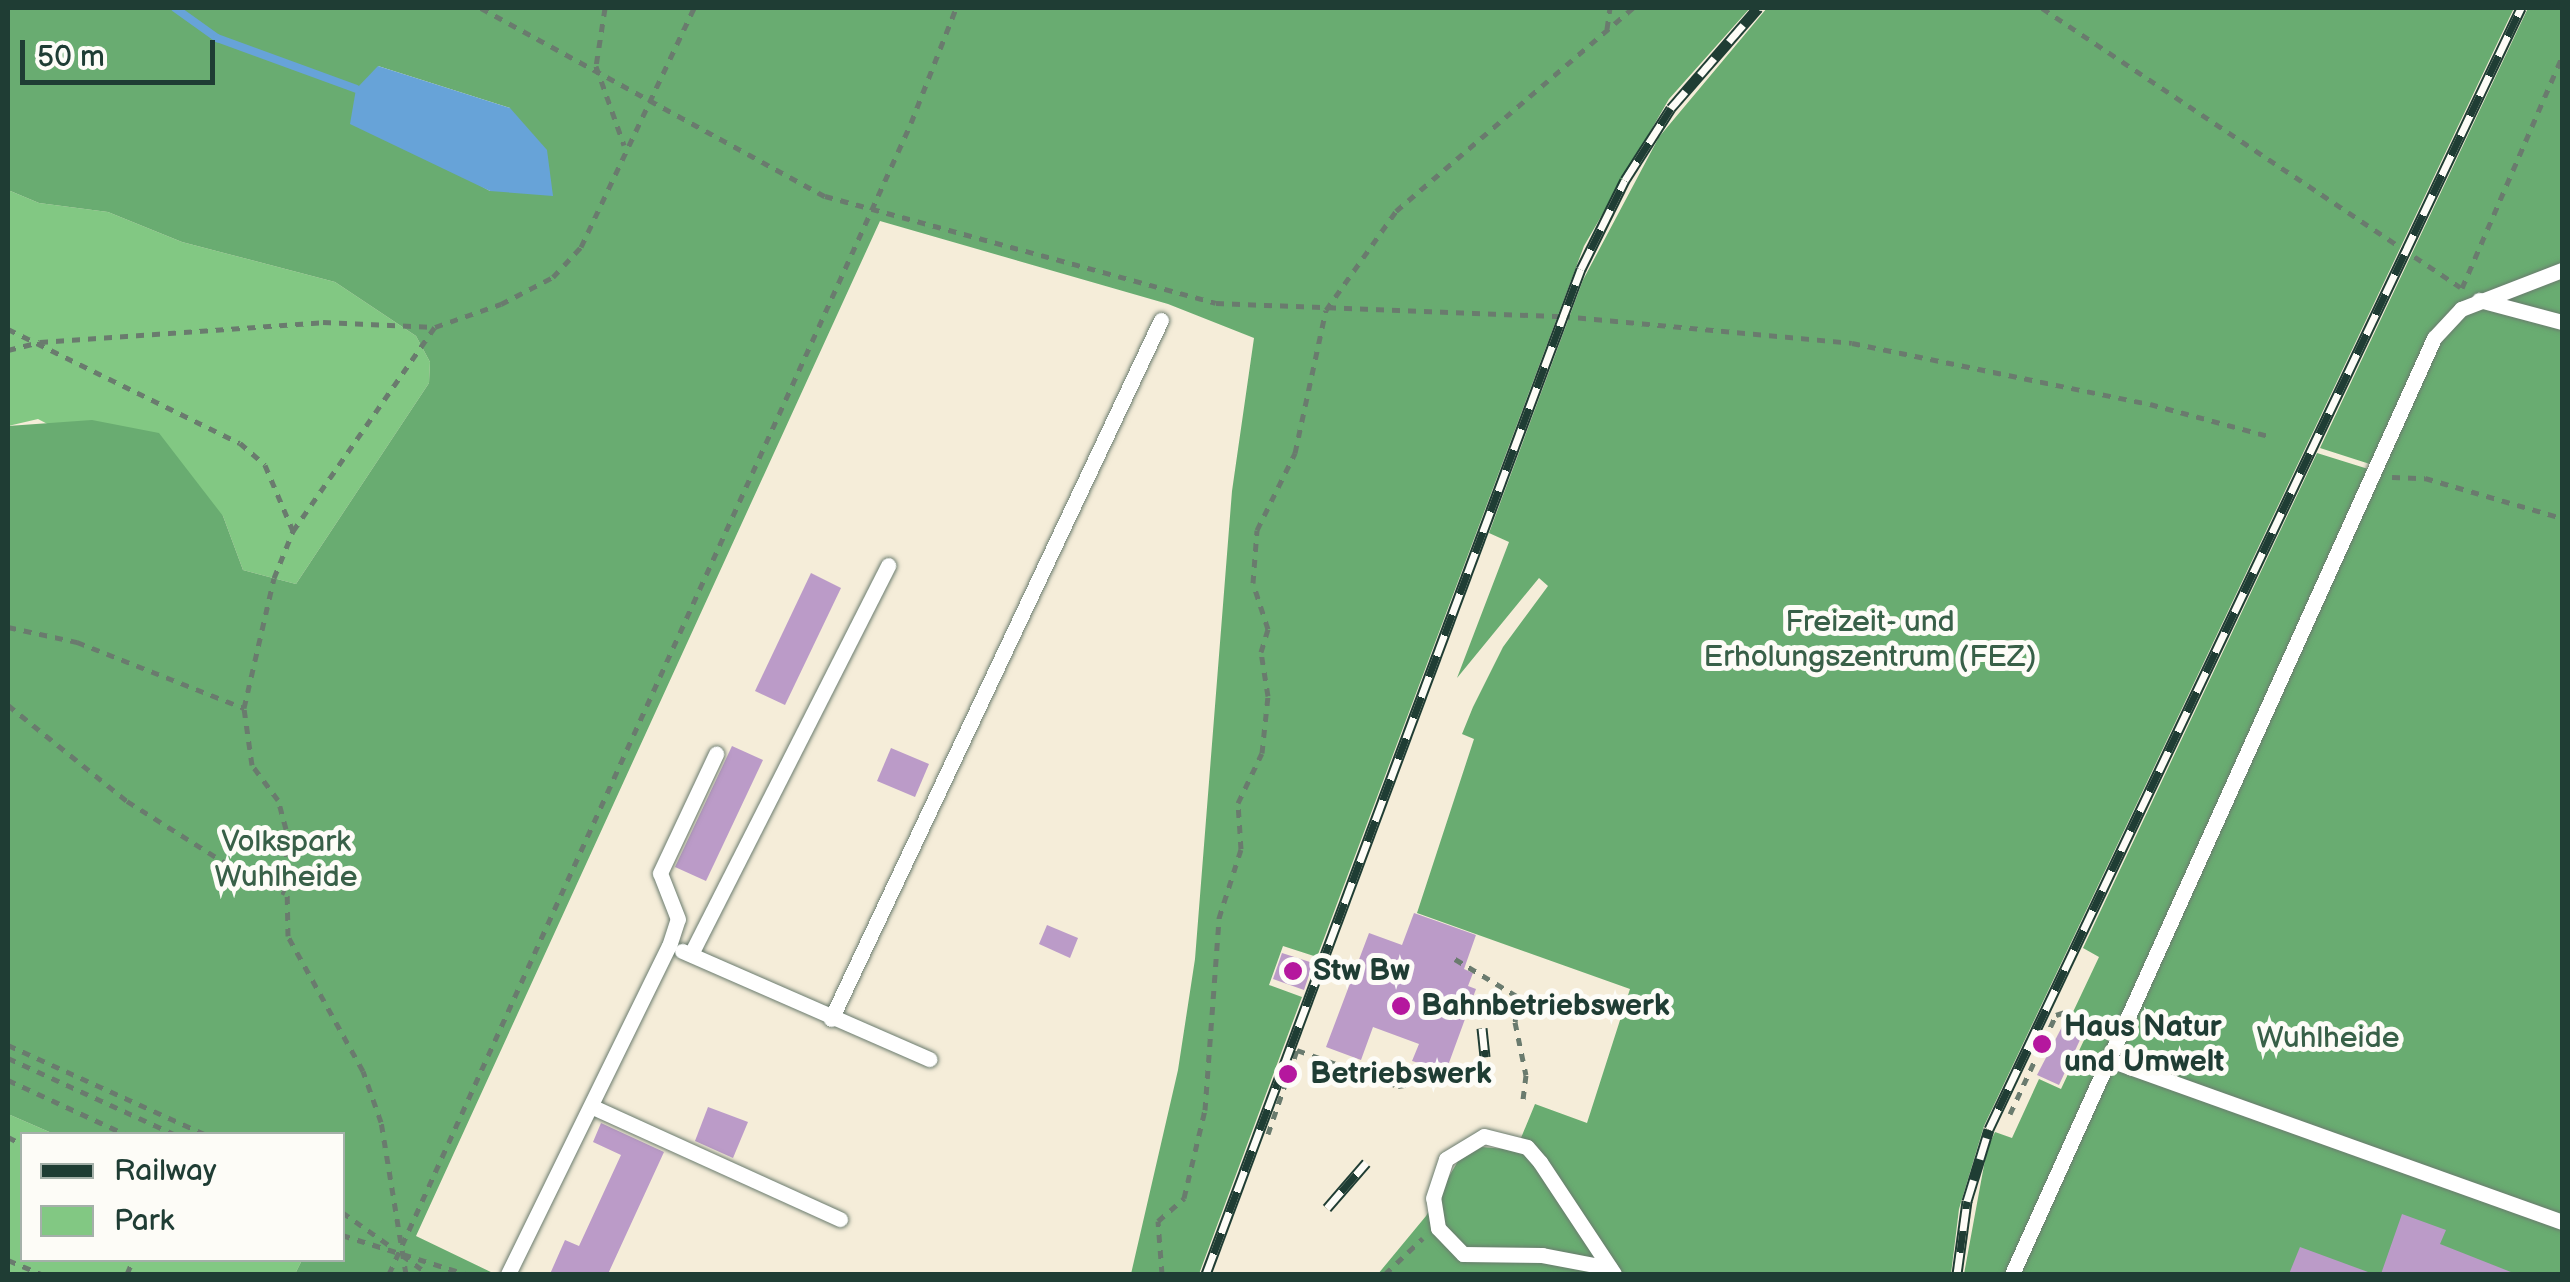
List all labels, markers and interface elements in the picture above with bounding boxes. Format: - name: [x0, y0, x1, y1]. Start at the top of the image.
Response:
- scale bar: [25, 20, 220, 82]
- text: 50 m: [37, 39, 105, 75]
- park label: Freizeit- und Erholungszentrum (FEZ): [1704, 604, 2036, 674]
- park label: Volkspark Wuhlheide: [215, 824, 357, 894]
- place label: Stw Bw: [1313, 953, 1410, 989]
- marker: Stw Bw: [1282, 960, 1304, 982]
- place label: Bahnbetriebswerk: [1421, 988, 1670, 1024]
- marker: Bahnbetriebswerk: [1390, 995, 1412, 1017]
- place label: Haus Natur und Umwelt: [2064, 1009, 2224, 1080]
- park label: Wuhlheide: [2257, 1020, 2399, 1056]
- marker: Haus Natur und Umwelt: [2029, 1031, 2055, 1057]
- place label: Betriebswerk: [1310, 1056, 1492, 1092]
- marker: Betriebswerk: [1275, 1061, 1301, 1087]
- legend: [20, 1132, 345, 1262]
- text: Railway: [114, 1153, 216, 1189]
- text: Park: [114, 1203, 174, 1239]

